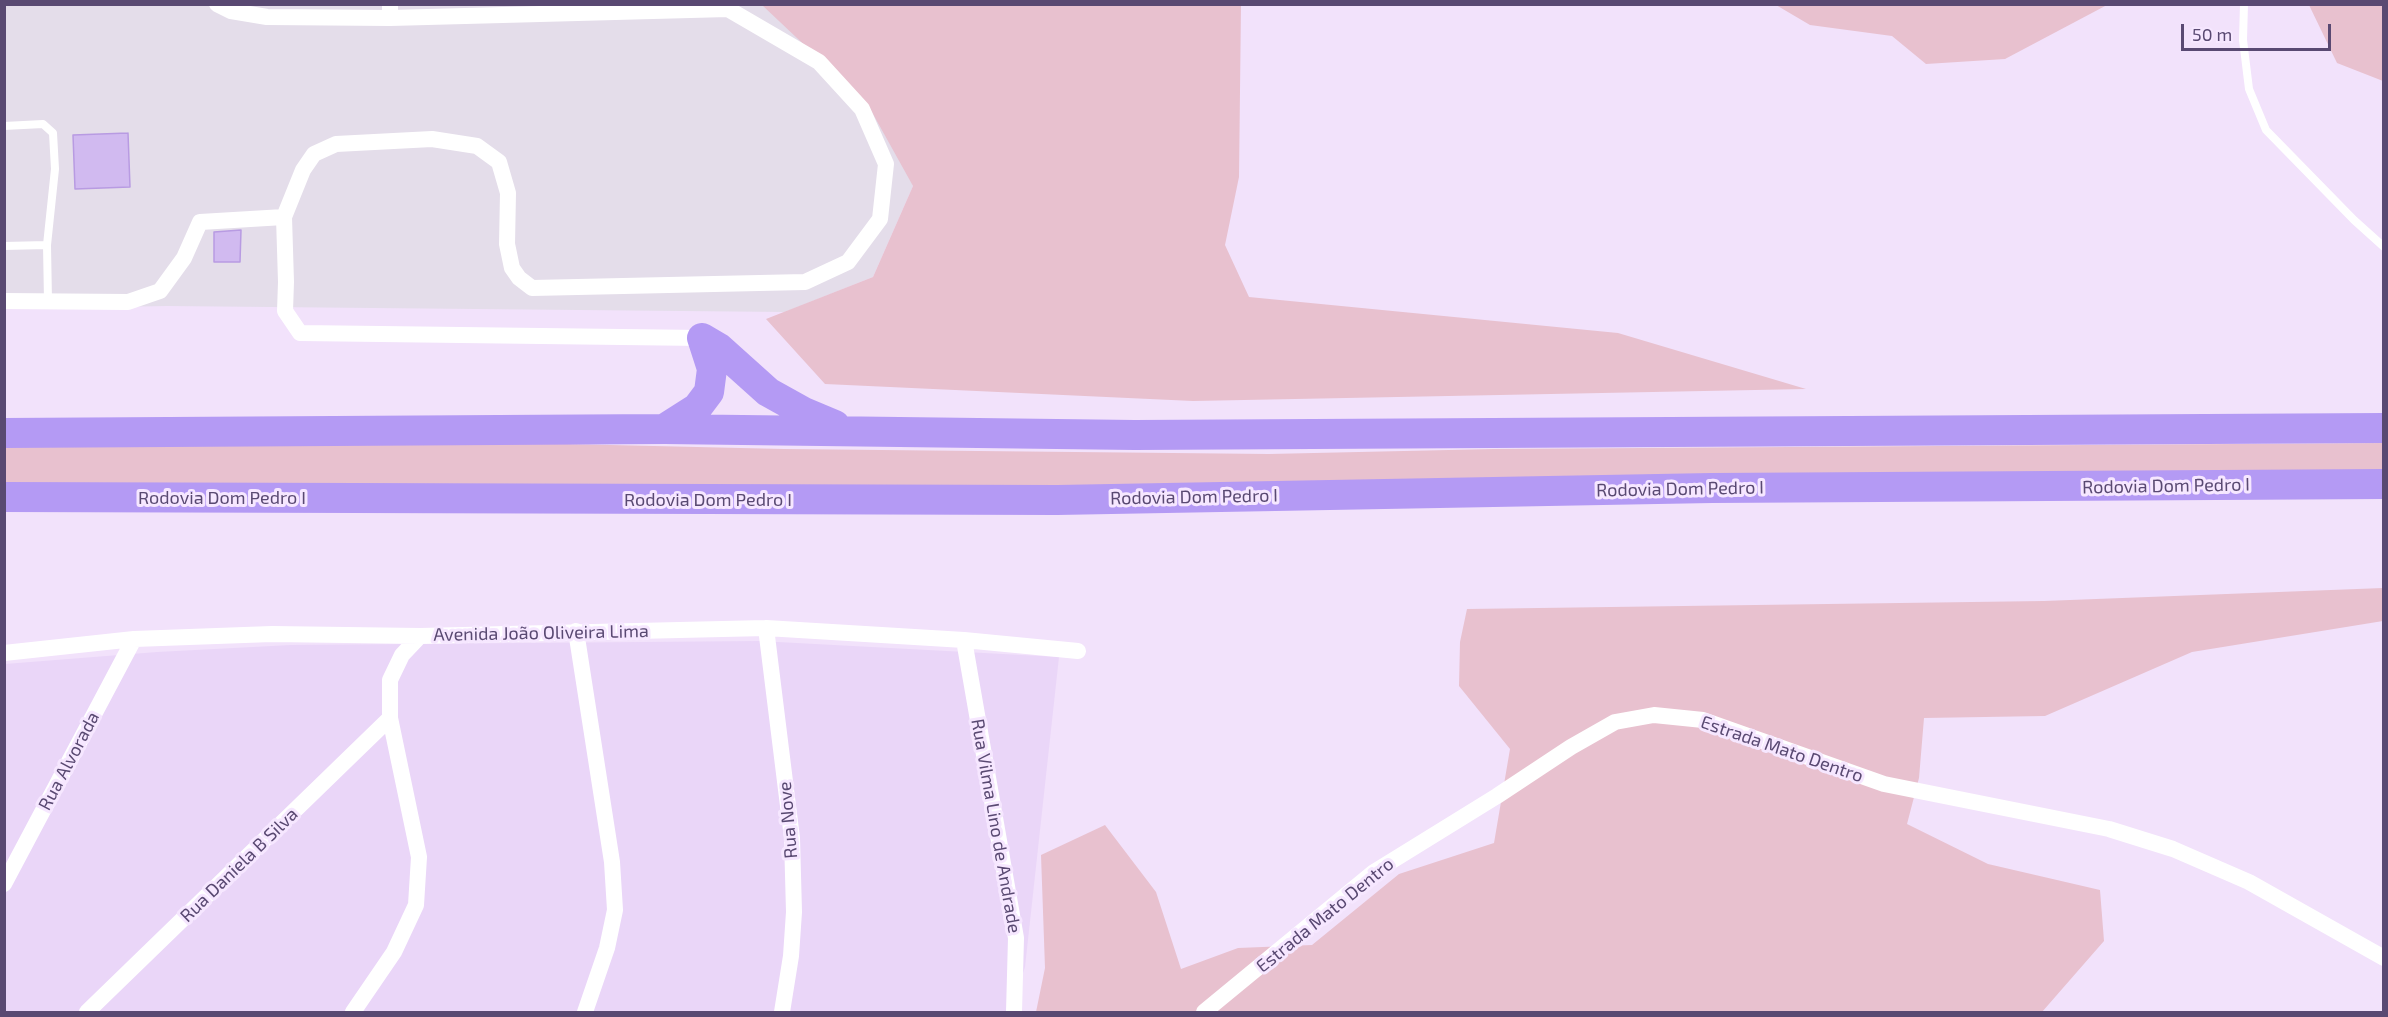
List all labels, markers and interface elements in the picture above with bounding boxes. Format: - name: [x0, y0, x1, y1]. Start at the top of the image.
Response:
- scale bar: [2184, 12, 2334, 50]
- text: 50 m: [2192, 23, 2232, 45]
- street label: Rodovia Dom Pedro I: [2082, 474, 2250, 498]
- street label: Rodovia Dom Pedro I: [1596, 477, 1764, 501]
- street label: Rodovia Dom Pedro I: [1110, 485, 1278, 509]
- street label: Rodovia Dom Pedro I: [138, 487, 306, 509]
- street label: Rodovia Dom Pedro I: [624, 489, 792, 511]
- street label: Avenida João Oliveira Lima: [433, 620, 649, 646]
- street label: Rua Alvorada: [34, 708, 104, 814]
- street label: Estrada Mato Dentro: [1698, 711, 1866, 787]
- street label: Rua Vilma Lino de Andrade: [967, 717, 1025, 935]
- street label: Rua Nove: [774, 781, 802, 859]
- street label: Rua Daniela B Silva: [176, 803, 302, 927]
- street label: Estrada Mato Dentro: [1252, 853, 1398, 977]

